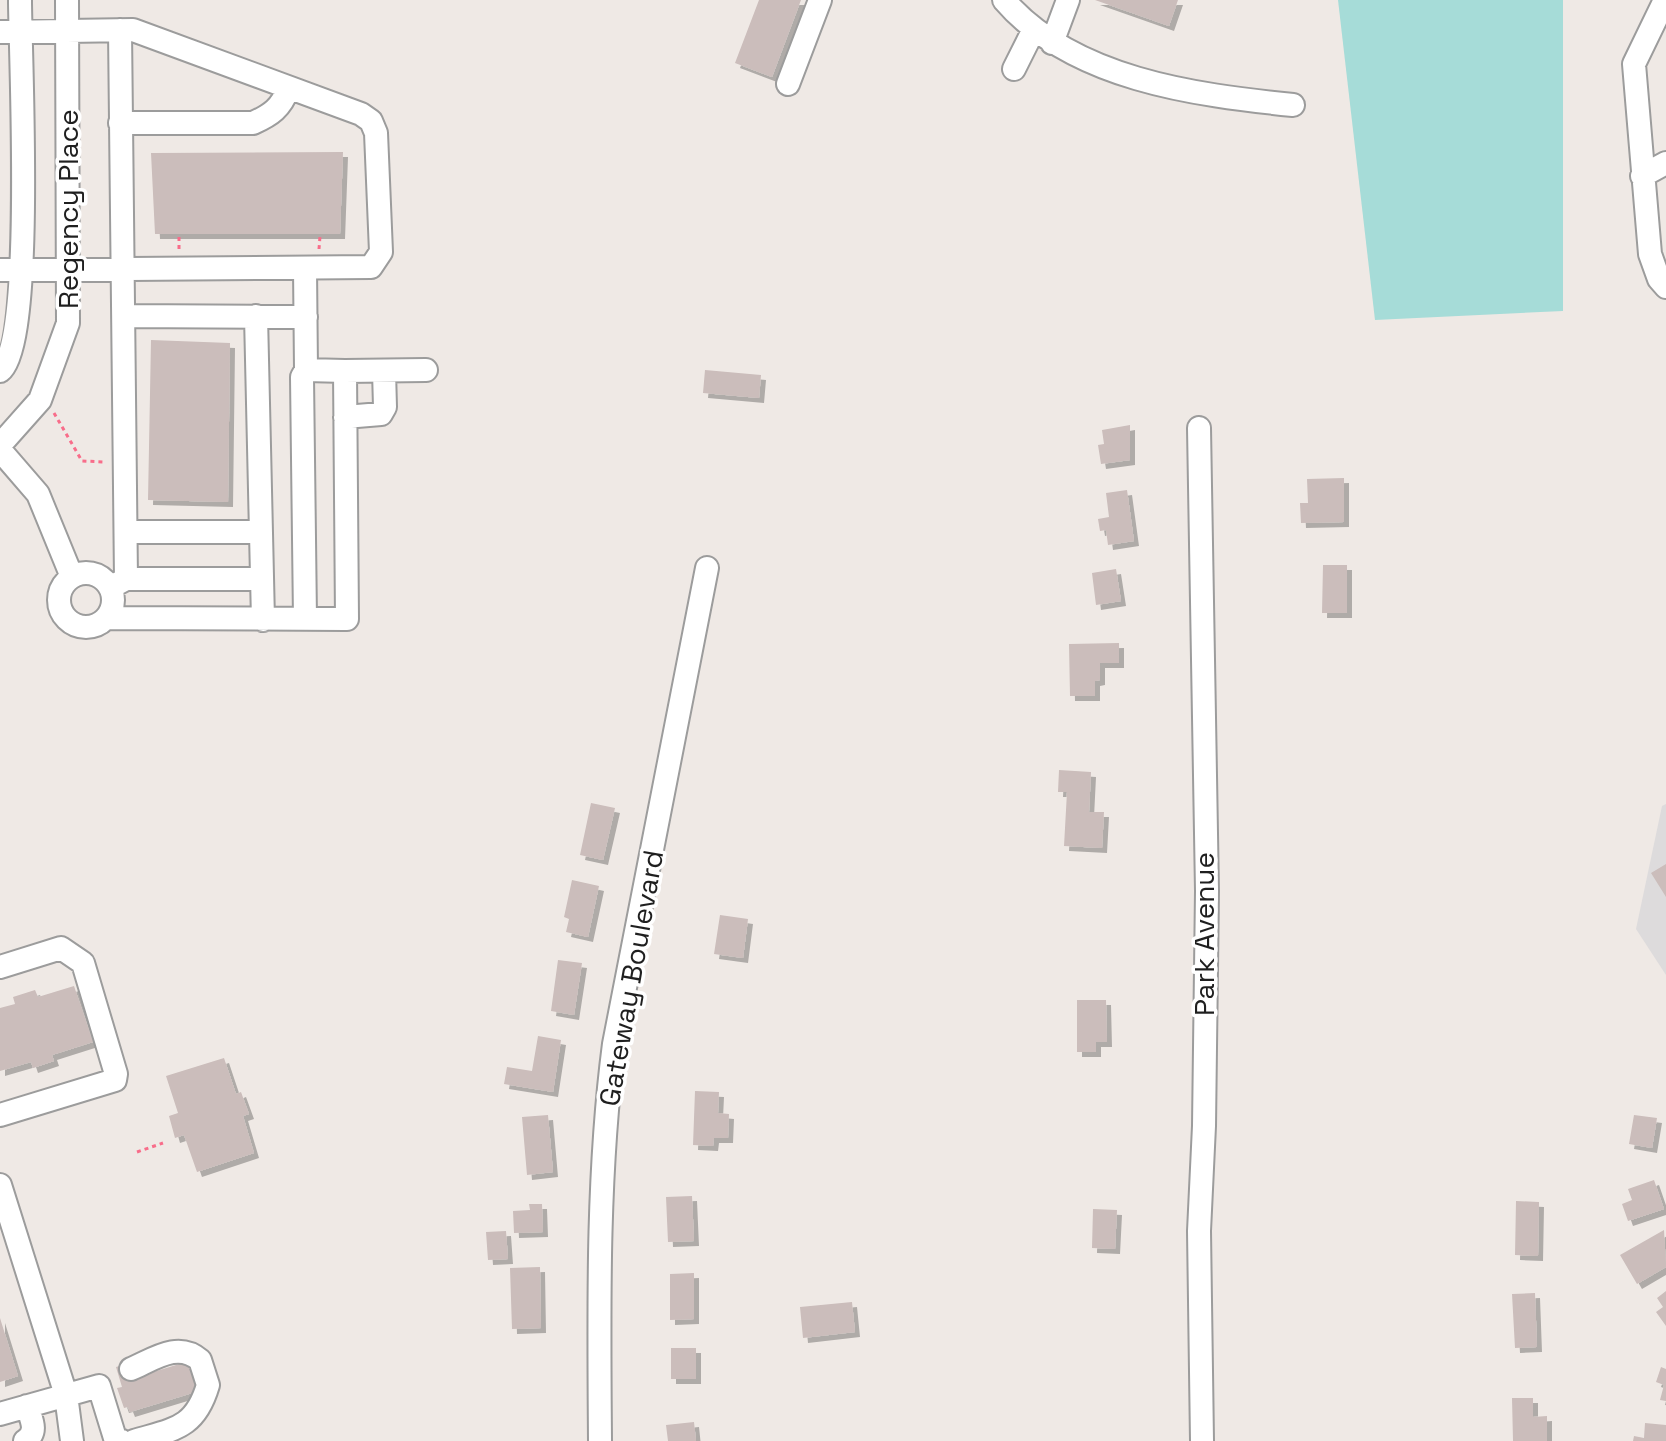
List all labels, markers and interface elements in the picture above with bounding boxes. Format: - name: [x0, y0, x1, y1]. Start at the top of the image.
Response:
- street label: Regency Place: [50, 109, 86, 309]
- street label: Gateway Boulevard: [591, 847, 671, 1109]
- street label: Park Avenue: [1186, 852, 1222, 1016]

